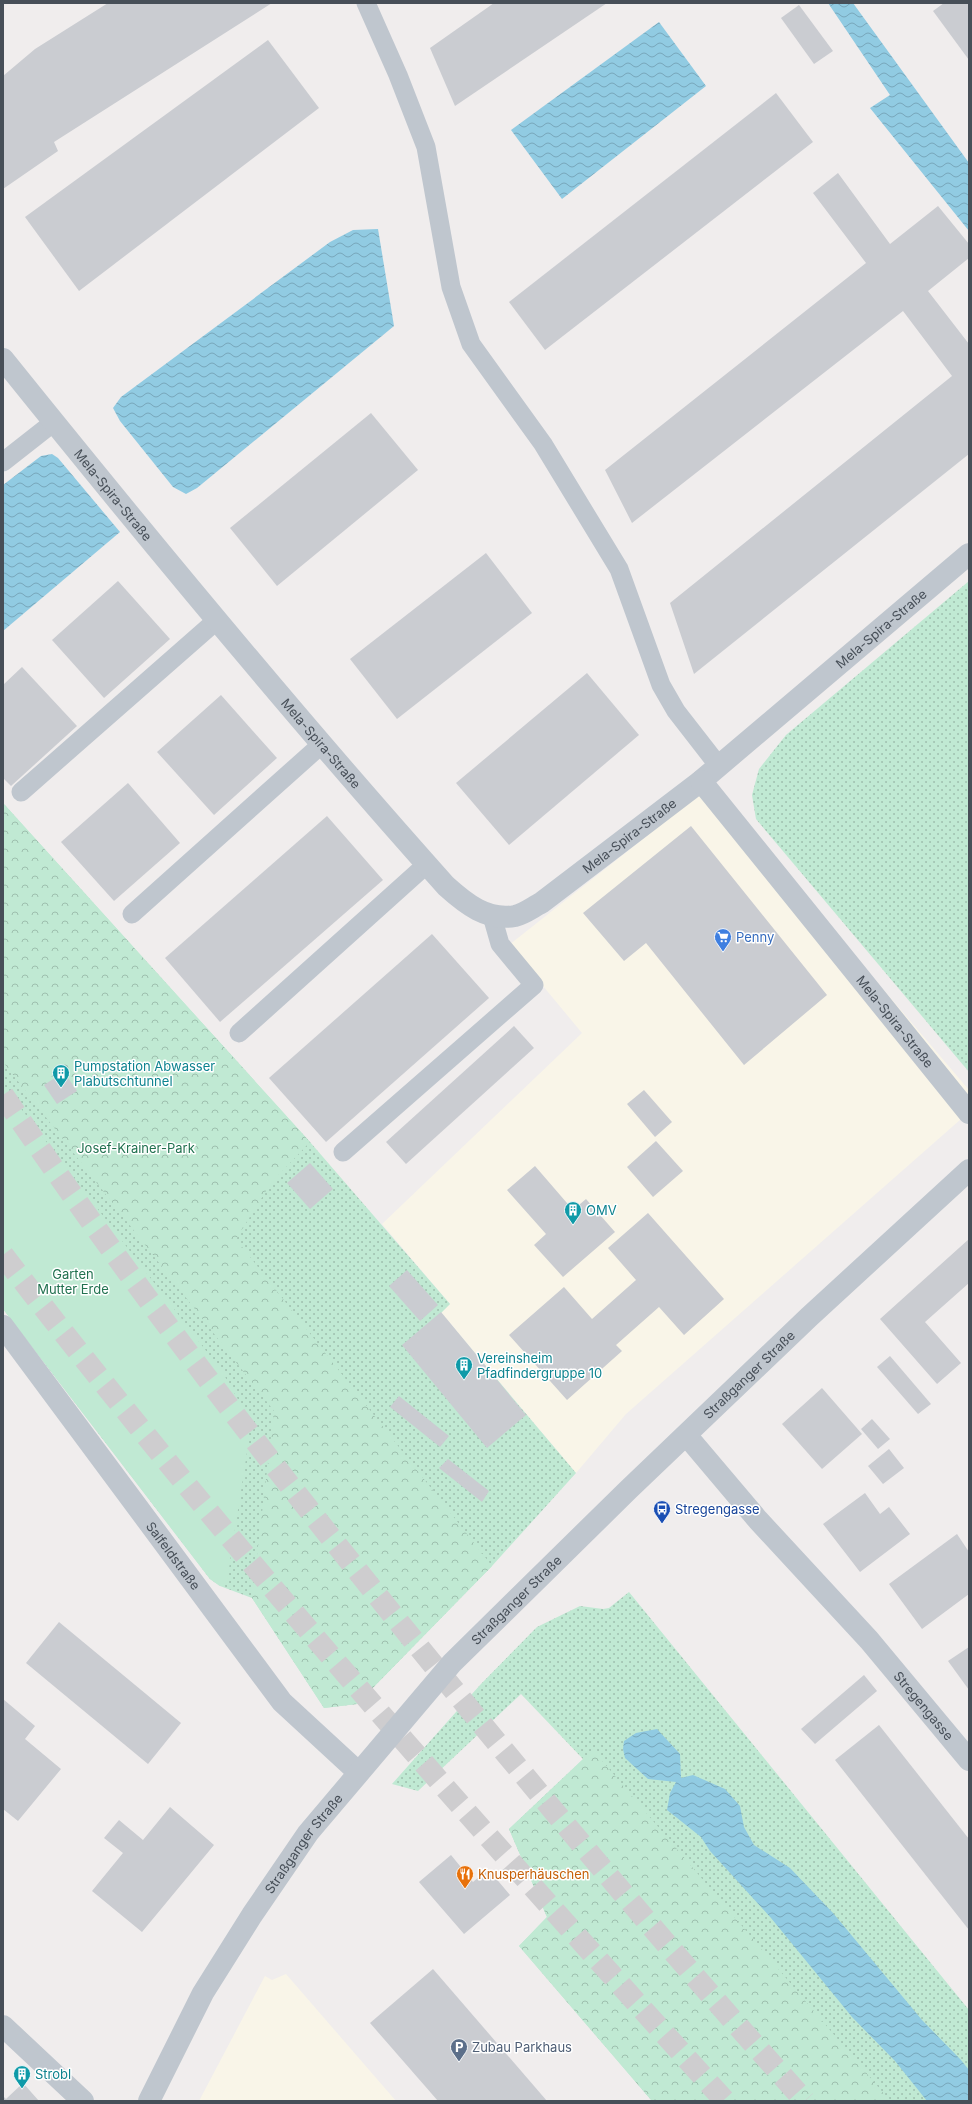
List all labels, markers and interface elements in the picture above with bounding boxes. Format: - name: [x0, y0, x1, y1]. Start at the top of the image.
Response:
- street label: Mela-Spira-Straße: [71, 446, 156, 544]
- street label: Mela-Spira-Straße: [832, 586, 930, 671]
- street label: Mela-Spira-Straße: [278, 695, 364, 792]
- street label: Mela-Spira-Straße: [579, 795, 679, 877]
- supermarket icon: Penny: [713, 927, 733, 952]
- place label: Penny: [736, 929, 774, 945]
- street label: Mela-Spira-Straße: [853, 972, 937, 1071]
- place label: Pumpstation Abwasser Plabutschtunnel: [74, 1058, 215, 1089]
- building icon: Pumpstation Abwasser Plabutschtunnel: [51, 1063, 71, 1088]
- park label: Josef-Krainer-Park: [77, 1140, 195, 1156]
- building icon: OMV: [563, 1200, 583, 1225]
- place label: OMV: [586, 1202, 617, 1218]
- park label: Garten Mutter Erde: [37, 1266, 109, 1297]
- street label: Straßganger Straße: [700, 1327, 798, 1422]
- place label: Vereinsheim Pfadfindergruppe 10: [477, 1350, 602, 1381]
- building icon: Vereinsheim Pfadfindergruppe 10: [454, 1355, 474, 1380]
- bus stop icon: Stregengasse: [652, 1499, 672, 1524]
- place label: Stregengasse: [675, 1501, 760, 1517]
- street label: Salfeldstraße: [143, 1518, 204, 1593]
- street label: Straßganger Straße: [468, 1552, 565, 1648]
- street label: Stregengasse: [890, 1668, 957, 1743]
- street label: Straßganger Straße: [261, 1790, 346, 1896]
- restaurant icon: Knusperhäuschen: [455, 1864, 475, 1889]
- place label: Knusperhäuschen: [478, 1866, 590, 1882]
- parking icon: Zubau Parkhaus: [449, 2037, 469, 2062]
- place label: Zubau Parkhaus: [472, 2039, 572, 2055]
- building icon: Strobl: [12, 2064, 32, 2089]
- place label: Strobl: [35, 2066, 71, 2082]

